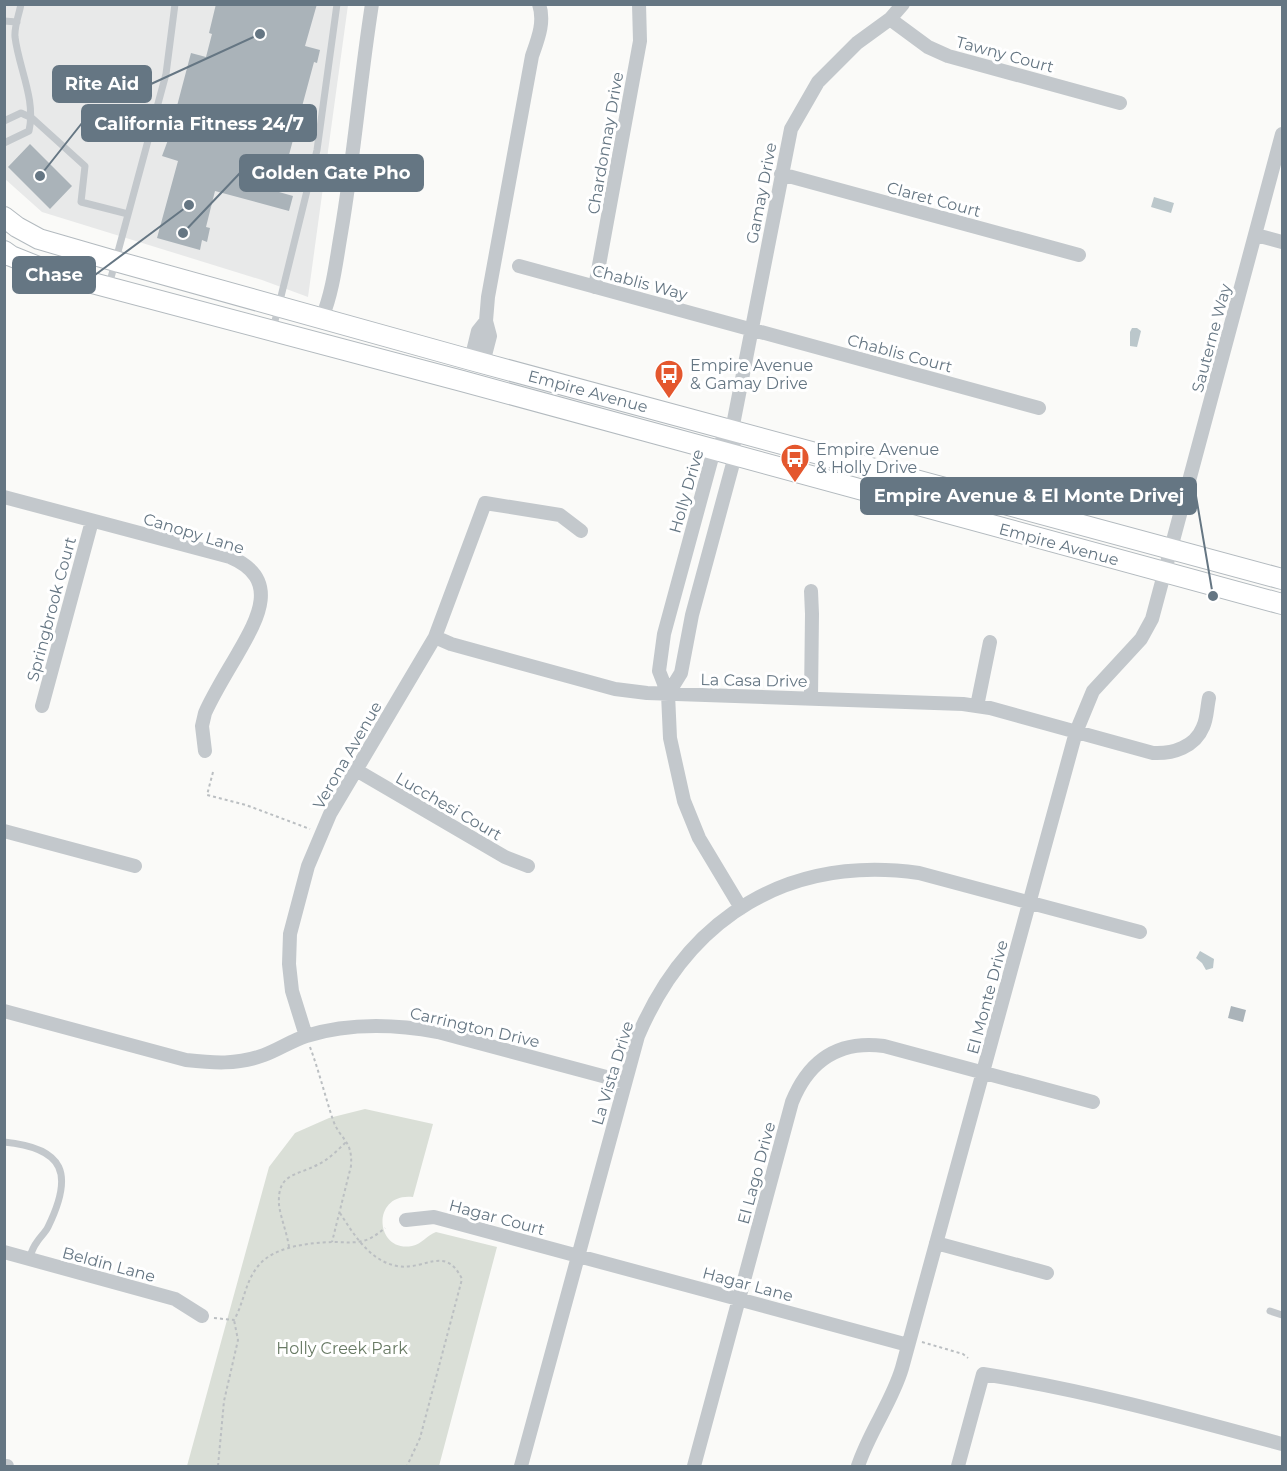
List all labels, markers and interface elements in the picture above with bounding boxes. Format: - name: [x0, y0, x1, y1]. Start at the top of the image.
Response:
- street label: Tawny Court: [954, 32, 1056, 77]
- callout: Rite Aid: [53, 66, 151, 102]
- street label: Chardonnay Drive: [584, 70, 627, 216]
- text: Rite Aid: [65, 73, 139, 95]
- callout: California Fitness 24/7: [82, 105, 316, 141]
- text: California Fitness 24/7: [94, 113, 304, 135]
- street label: Gamay Drive: [742, 141, 781, 245]
- callout: Golden Gate Pho: [240, 155, 423, 191]
- text: Golden Gate Pho: [252, 162, 411, 184]
- street label: Claret Court: [885, 178, 983, 221]
- callout: Chase: [13, 257, 95, 293]
- street label: Chablis Way: [590, 261, 690, 304]
- text: Chase: [25, 264, 83, 286]
- street label: Sauterne Way: [1188, 281, 1235, 394]
- street label: Chablis Court: [845, 330, 955, 377]
- place label: Empire Avenue & Gamay Drive: [690, 356, 813, 393]
- bus stop icon: Empire Avenue & Gamay Drive: [653, 358, 685, 400]
- street label: Empire Avenue: [526, 366, 650, 417]
- place label: Empire Avenue & Holly Drive: [816, 440, 939, 477]
- bus stop icon: Empire Avenue & Holly Drive: [779, 442, 811, 484]
- street label: Holly Drive: [665, 447, 708, 535]
- callout: Empire Avenue & El Monte Drivej: [861, 478, 1196, 514]
- text: Empire Avenue & El Monte Drivej: [874, 485, 1184, 507]
- street label: Canopy Lane: [141, 509, 247, 558]
- street label: Empire Avenue: [997, 519, 1121, 570]
- street label: Springbrook Court: [23, 534, 80, 683]
- street label: La Casa Drive: [700, 670, 808, 691]
- street label: Verona Avenue: [309, 698, 386, 812]
- street label: Lucchesi Court: [392, 768, 506, 845]
- street label: El Monte Drive: [963, 938, 1012, 1056]
- street label: Carrington Drive: [408, 1003, 542, 1052]
- street label: La Vista Drive: [588, 1019, 637, 1127]
- street label: El Lago Drive: [734, 1120, 779, 1226]
- street label: Hagar Court: [447, 1196, 547, 1240]
- street label: Beldin Lane: [60, 1243, 157, 1286]
- street label: Hagar Lane: [701, 1263, 795, 1306]
- park label: Holly Creek Park: [276, 1339, 408, 1358]

